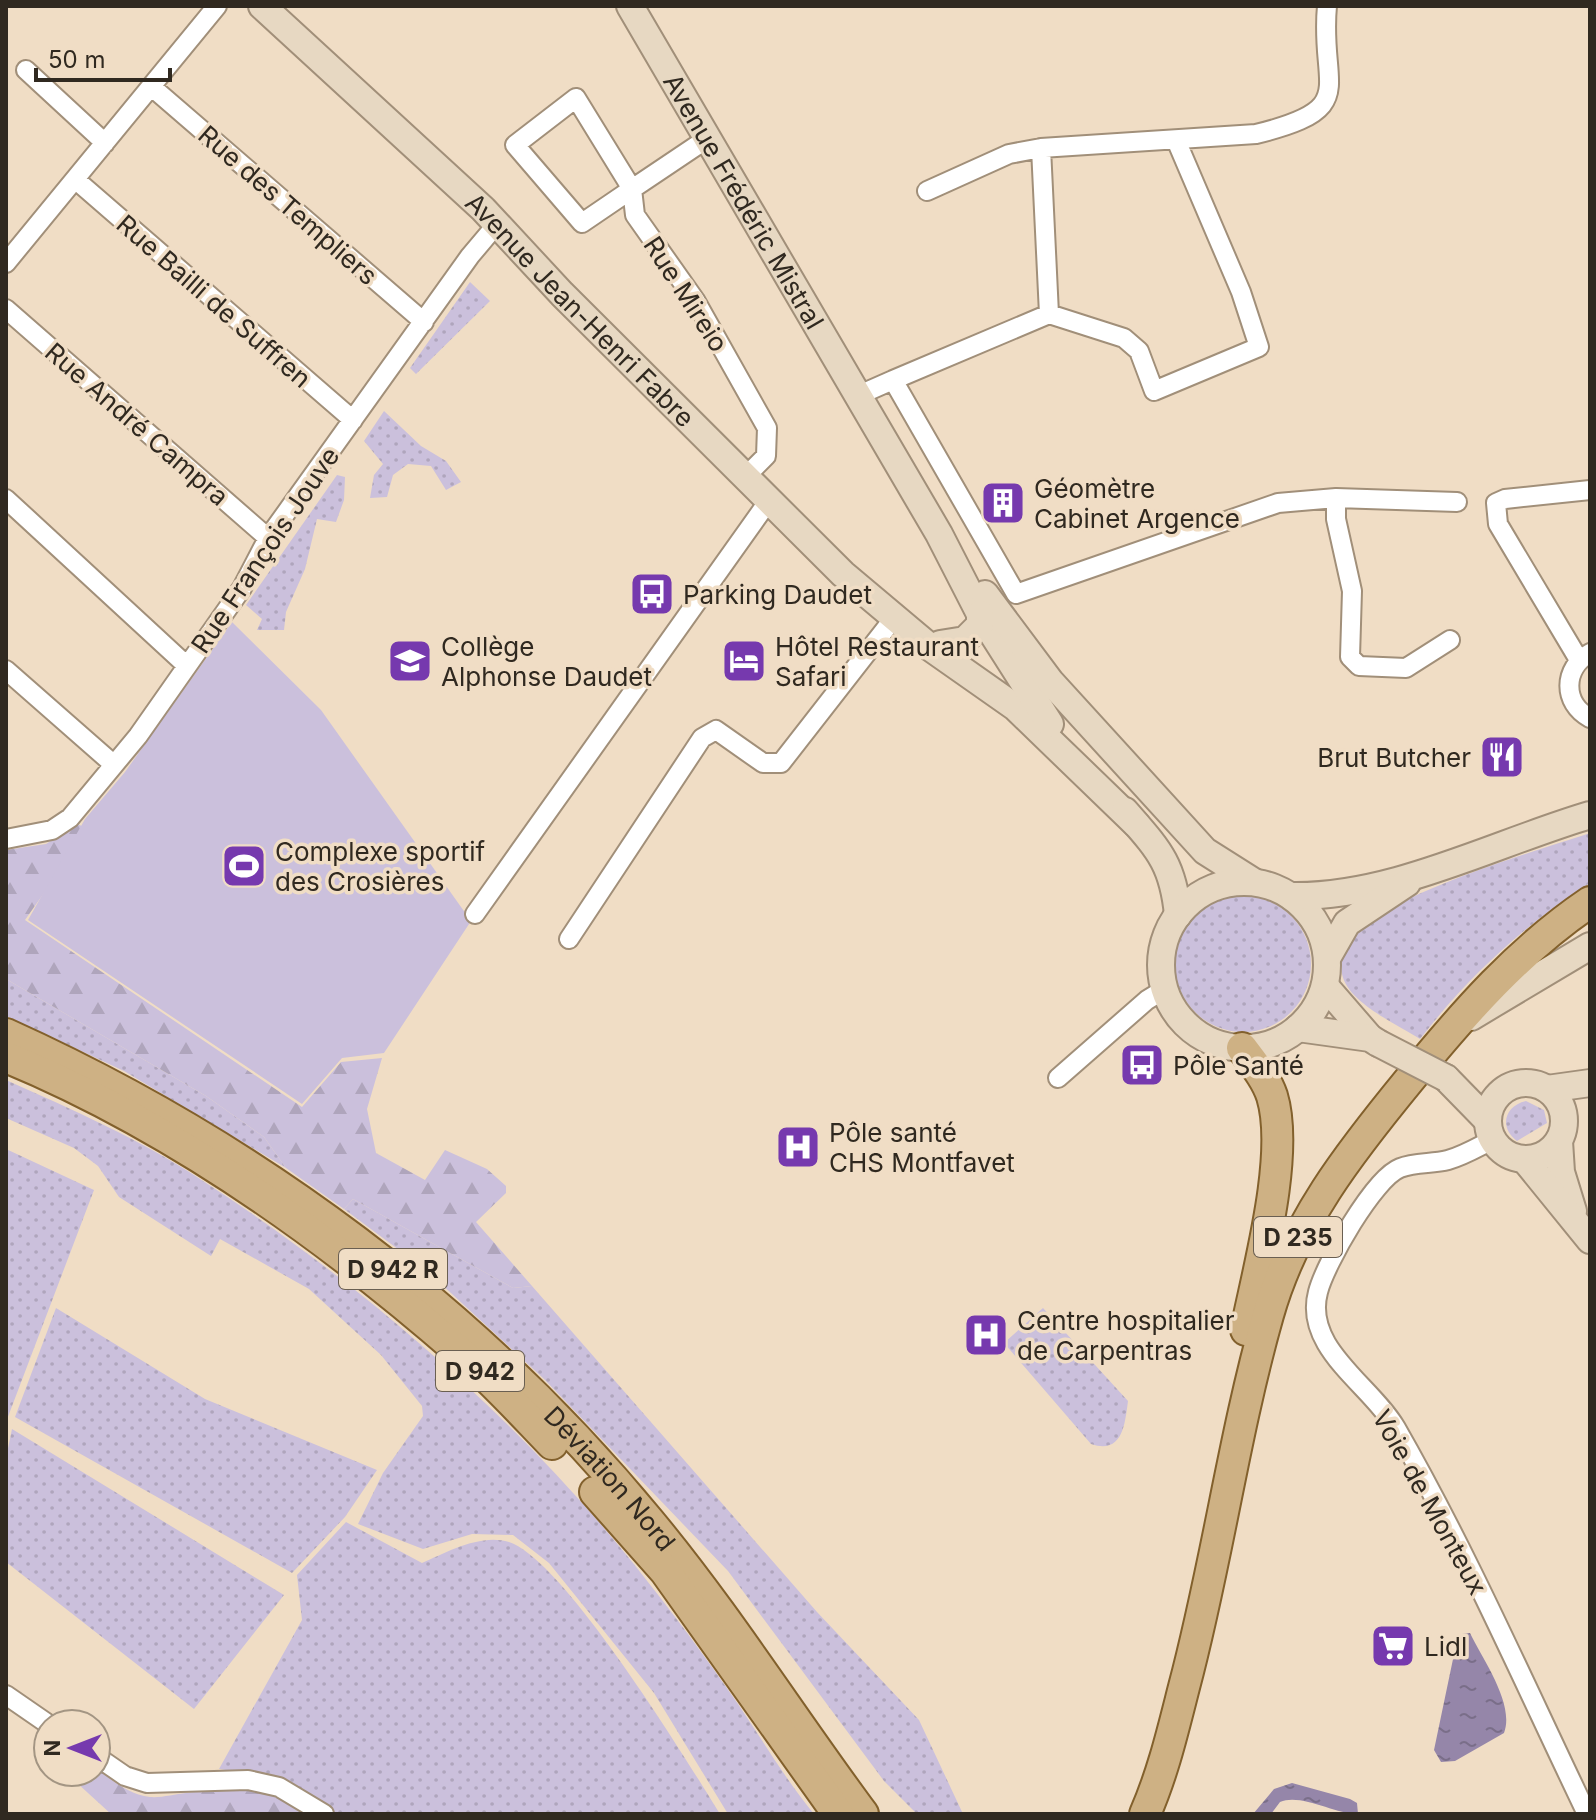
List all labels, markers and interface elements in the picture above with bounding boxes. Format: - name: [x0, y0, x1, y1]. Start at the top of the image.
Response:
- scale bar: [36, 32, 170, 82]
- text: 50 m: [48, 45, 106, 74]
- street label: Avenue Frédéric Mistral: [657, 68, 831, 334]
- street label: Rue des Templiers: [192, 119, 384, 291]
- street label: Avenue Jean-Henri Fabre: [460, 186, 701, 433]
- street label: Rue Bailli de Suffren: [111, 208, 317, 394]
- street label: Rue Mireio: [637, 231, 735, 357]
- street label: Rue André Campra: [39, 336, 235, 512]
- street label: Rue François Jouve: [185, 441, 345, 659]
- place label: Géomètre Cabinet Argence: [1034, 473, 1240, 534]
- building icon: Géomètre Cabinet Argence: [979, 479, 1027, 527]
- bus stop icon: Parking Daudet: [628, 570, 676, 618]
- place label: Parking Daudet: [683, 579, 872, 610]
- place label: Collège Alphonse Daudet: [441, 631, 652, 692]
- place label: Hôtel Restaurant Safari: [775, 631, 979, 692]
- school or university icon: Collège Alphonse Daudet: [386, 637, 434, 685]
- hotel icon: Hôtel Restaurant Safari: [720, 637, 768, 685]
- restaurant icon: Brut Butcher: [1478, 733, 1526, 781]
- place label: Brut Butcher: [1317, 742, 1471, 773]
- place label: Complexe sportif des Crosières: [275, 836, 485, 897]
- sports icon: Complexe sportif des Crosières: [220, 842, 268, 890]
- bus stop icon: Pôle Santé: [1118, 1041, 1166, 1089]
- place label: Pôle Santé: [1173, 1050, 1304, 1081]
- place label: Pôle santé CHS Montfavet: [829, 1117, 1015, 1178]
- hospital icon: Pôle santé CHS Montfavet: [774, 1123, 822, 1171]
- road number: D 235: [1254, 1217, 1342, 1257]
- road number: D 942 R: [339, 1249, 447, 1289]
- place label: Centre hospitalier de Carpentras: [1017, 1305, 1235, 1366]
- hospital icon: Centre hospitalier de Carpentras: [962, 1311, 1010, 1359]
- road number: D 942: [436, 1351, 524, 1391]
- street label: Déviation Nord: [538, 1400, 682, 1557]
- street label: Voie de Monteux: [1366, 1404, 1494, 1600]
- supermarket icon: Lidl: [1369, 1622, 1417, 1670]
- place label: Lidl: [1424, 1631, 1467, 1662]
- north arrow: [32, 1708, 112, 1788]
- text: N: [39, 1740, 65, 1756]

